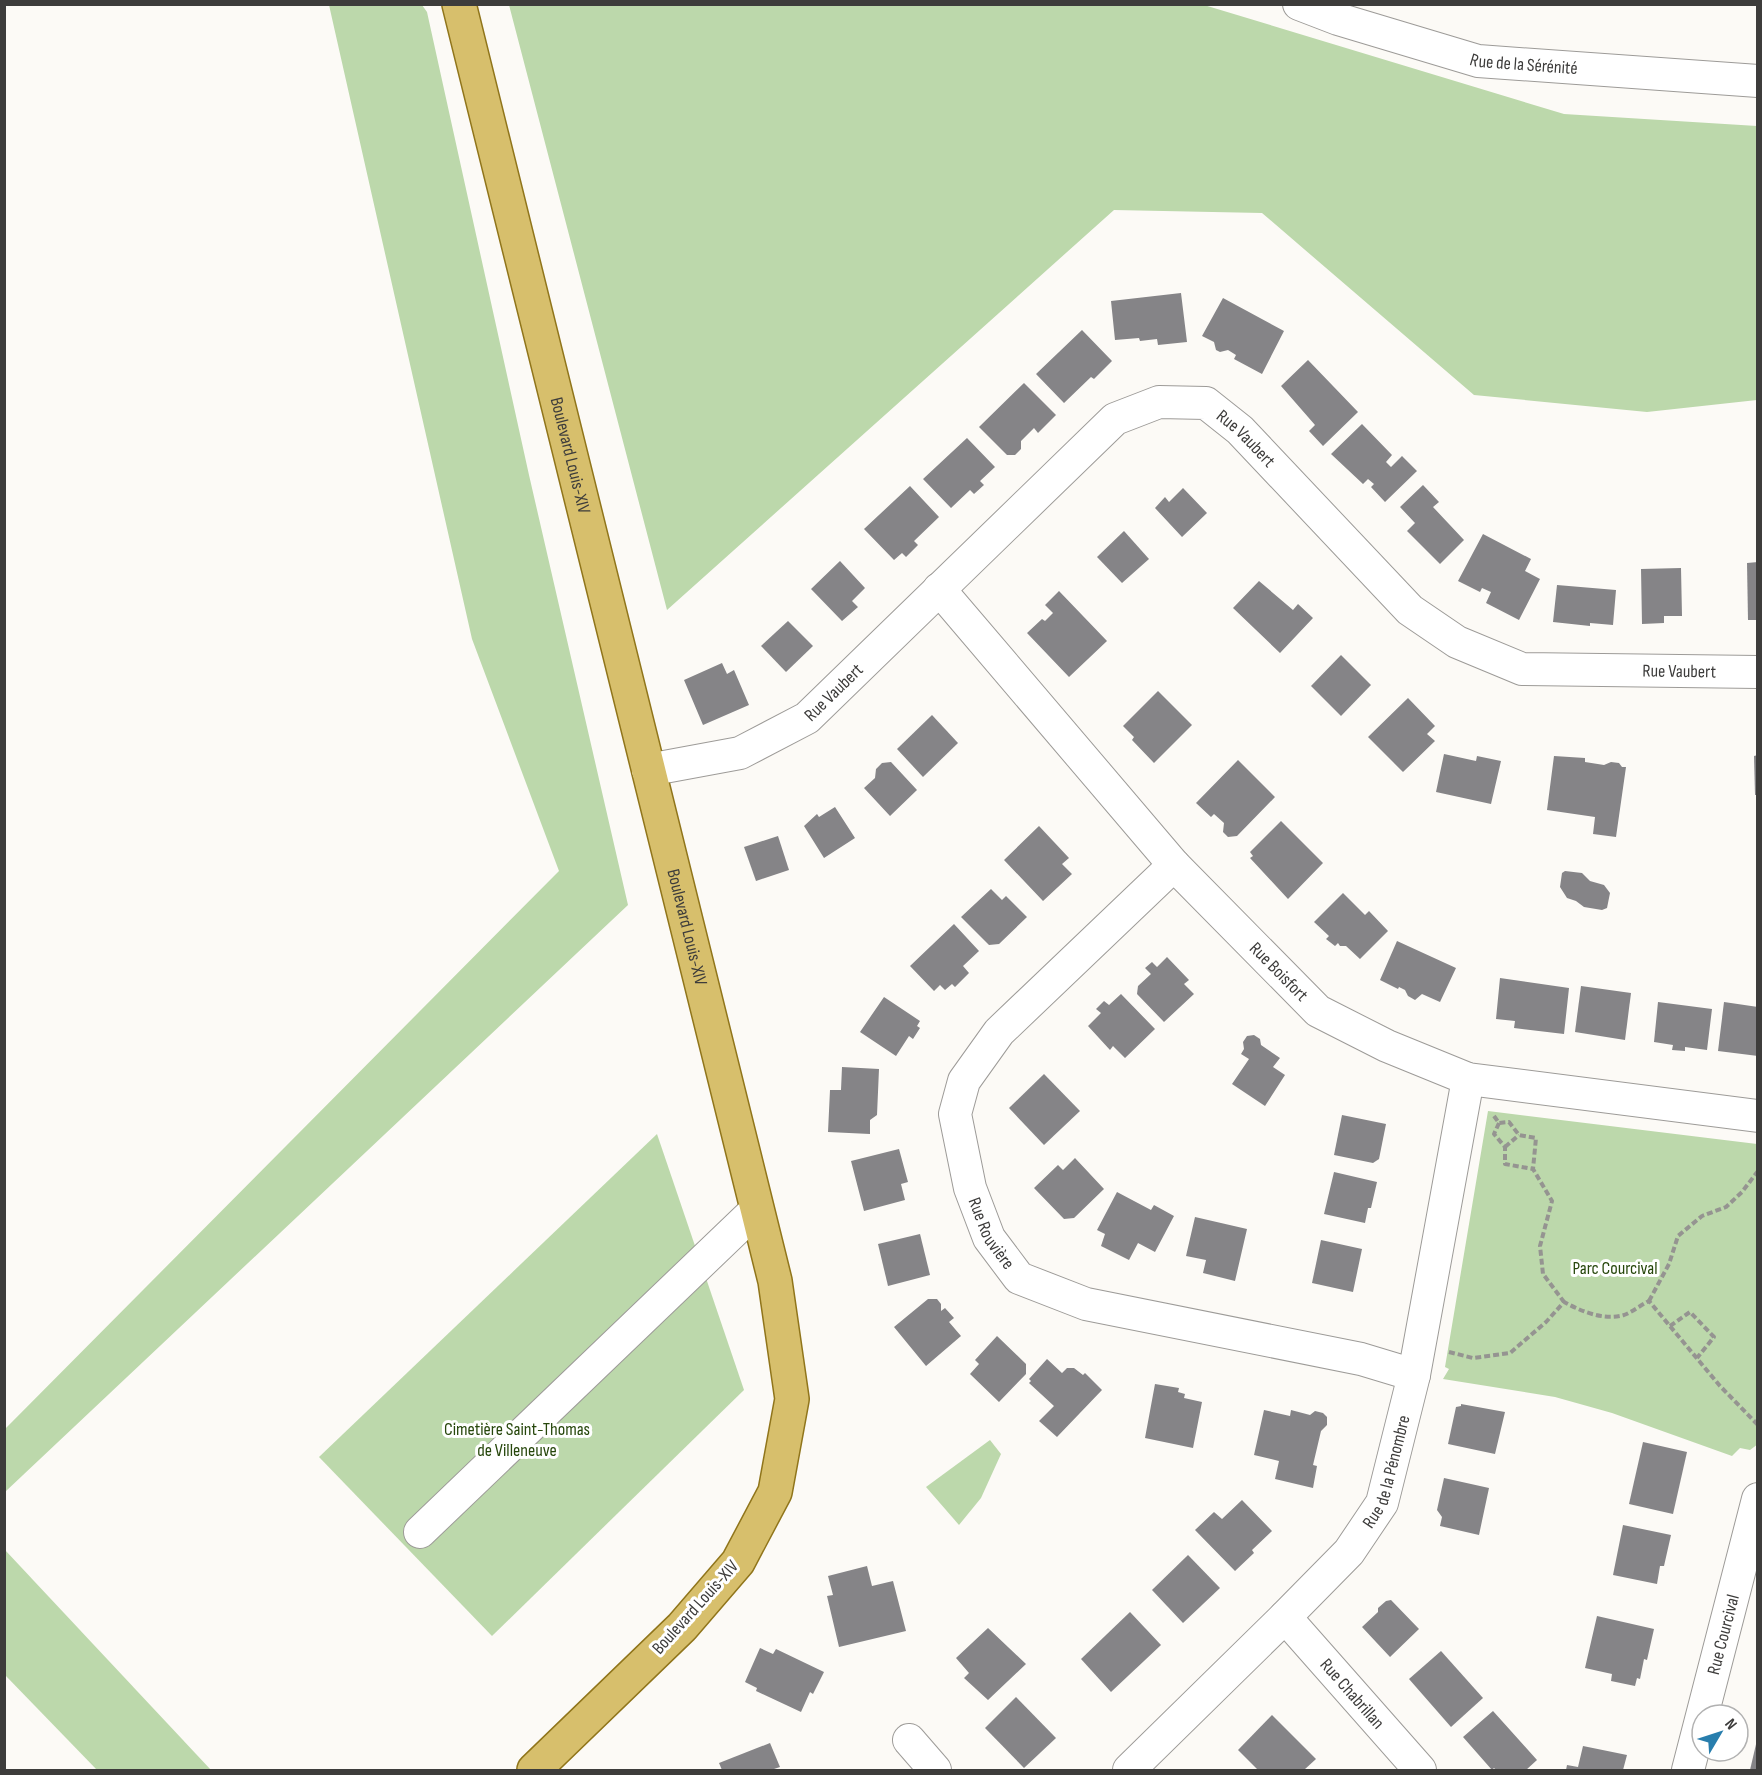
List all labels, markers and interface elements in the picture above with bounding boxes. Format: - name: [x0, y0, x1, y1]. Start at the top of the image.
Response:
- street label: Rue de la Sérénité: [1467, 49, 1578, 79]
- street label: Boulevard Louis-XIV: [546, 395, 595, 516]
- street label: Rue Vaubert: [1212, 405, 1280, 472]
- street label: Rue Vaubert: [800, 659, 868, 726]
- street label: Rue Vaubert: [1642, 661, 1717, 682]
- street label: Boulevard Louis-XIV: [662, 867, 711, 988]
- street label: Rue Boisfort: [1245, 938, 1313, 1006]
- street label: Rue Rouvière: [964, 1195, 1019, 1273]
- park label: Parc Courcival: [1572, 1258, 1658, 1279]
- street label: Rue de la Pénombre: [1358, 1413, 1415, 1532]
- park label: Cimetière Saint-Thomas de Villeneuve: [444, 1419, 590, 1461]
- street label: Boulevard Louis-XIV: [648, 1556, 743, 1659]
- street label: Rue Courcival: [1703, 1592, 1744, 1677]
- street label: Rue Chabrillan: [1316, 1654, 1389, 1733]
- north arrow: [1690, 1703, 1750, 1763]
- text: N: [1720, 1715, 1741, 1734]

